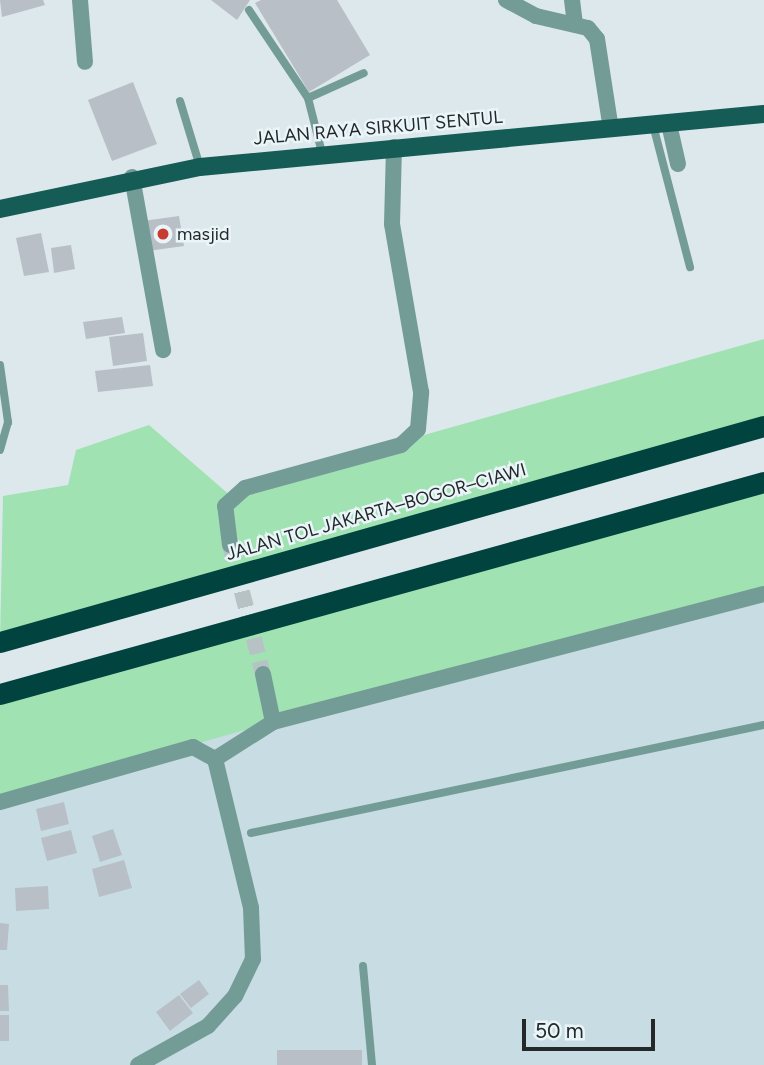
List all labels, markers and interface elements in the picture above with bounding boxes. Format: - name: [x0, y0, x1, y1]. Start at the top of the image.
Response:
- street label: JALAN RAYA SIRKUIT SENTUL: [253, 106, 503, 150]
- place label: masjid: [177, 223, 229, 245]
- marker: masjid: [155, 226, 171, 242]
- street label: JALAN TOL JAKARTA–BOGOR–CIAWI: [224, 459, 528, 565]
- scale bar: [526, 1006, 659, 1050]
- text: 50 m: [535, 1018, 584, 1043]

